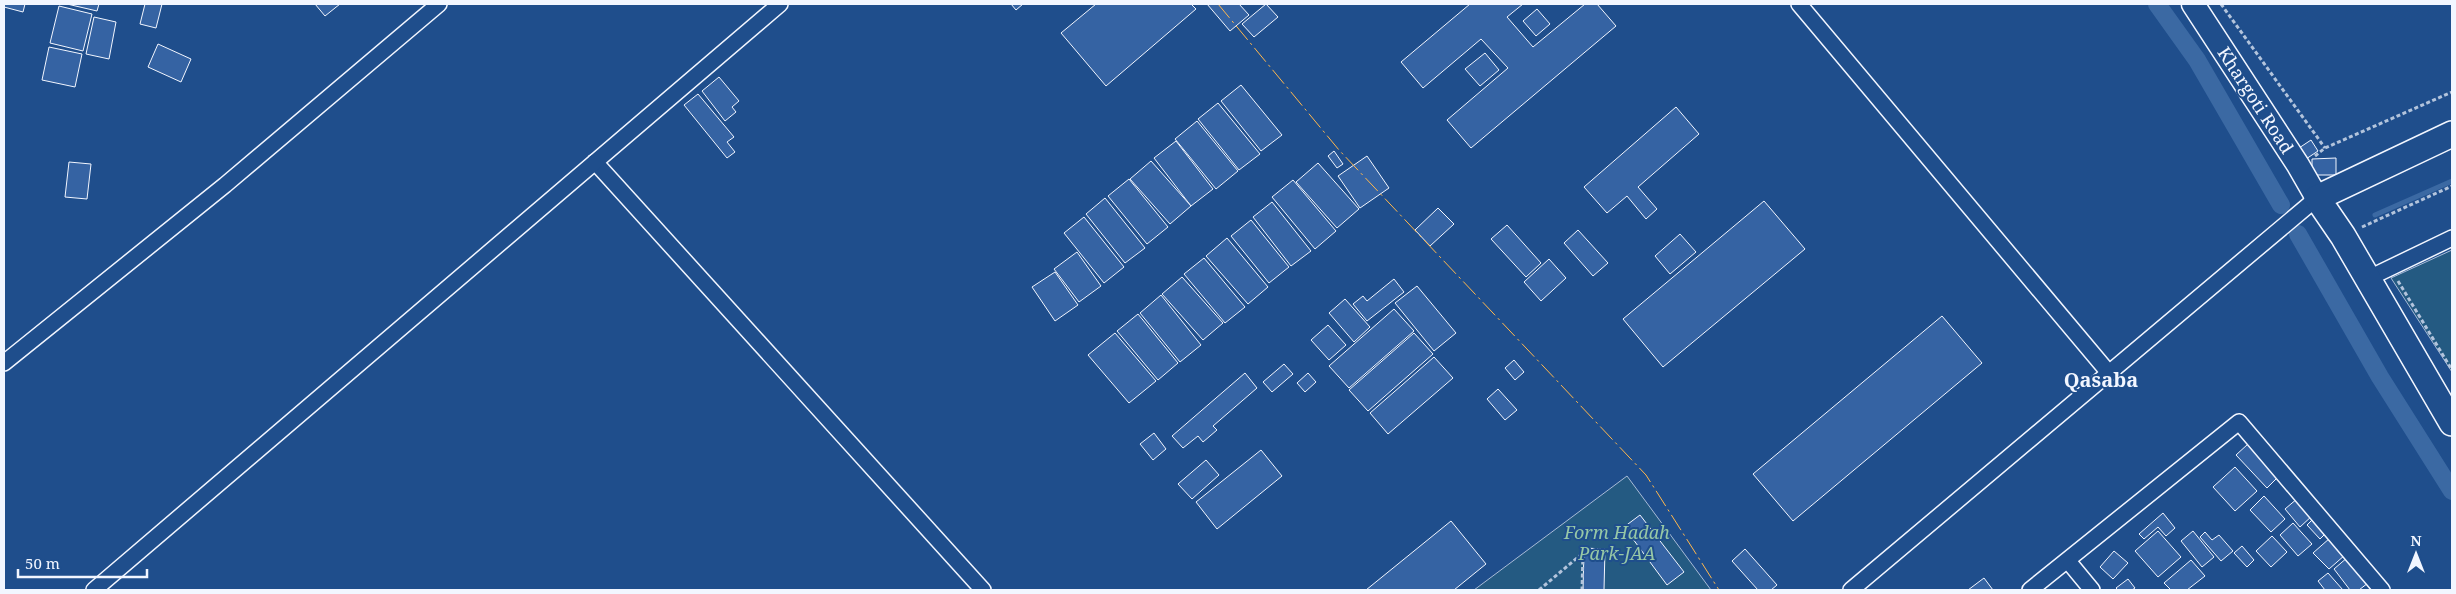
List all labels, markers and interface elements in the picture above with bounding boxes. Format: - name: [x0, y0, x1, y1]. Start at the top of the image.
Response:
- street label: Khargoti Road: [2212, 42, 2300, 158]
- district label: Qasaba: [2064, 366, 2138, 393]
- park label: Form Hadah Park-JAA: [1563, 520, 1670, 565]
- north arrow: [2391, 529, 2441, 579]
- text: N: [2410, 531, 2422, 550]
- scale bar: [18, 546, 146, 578]
- text: 50 m: [25, 553, 60, 573]

